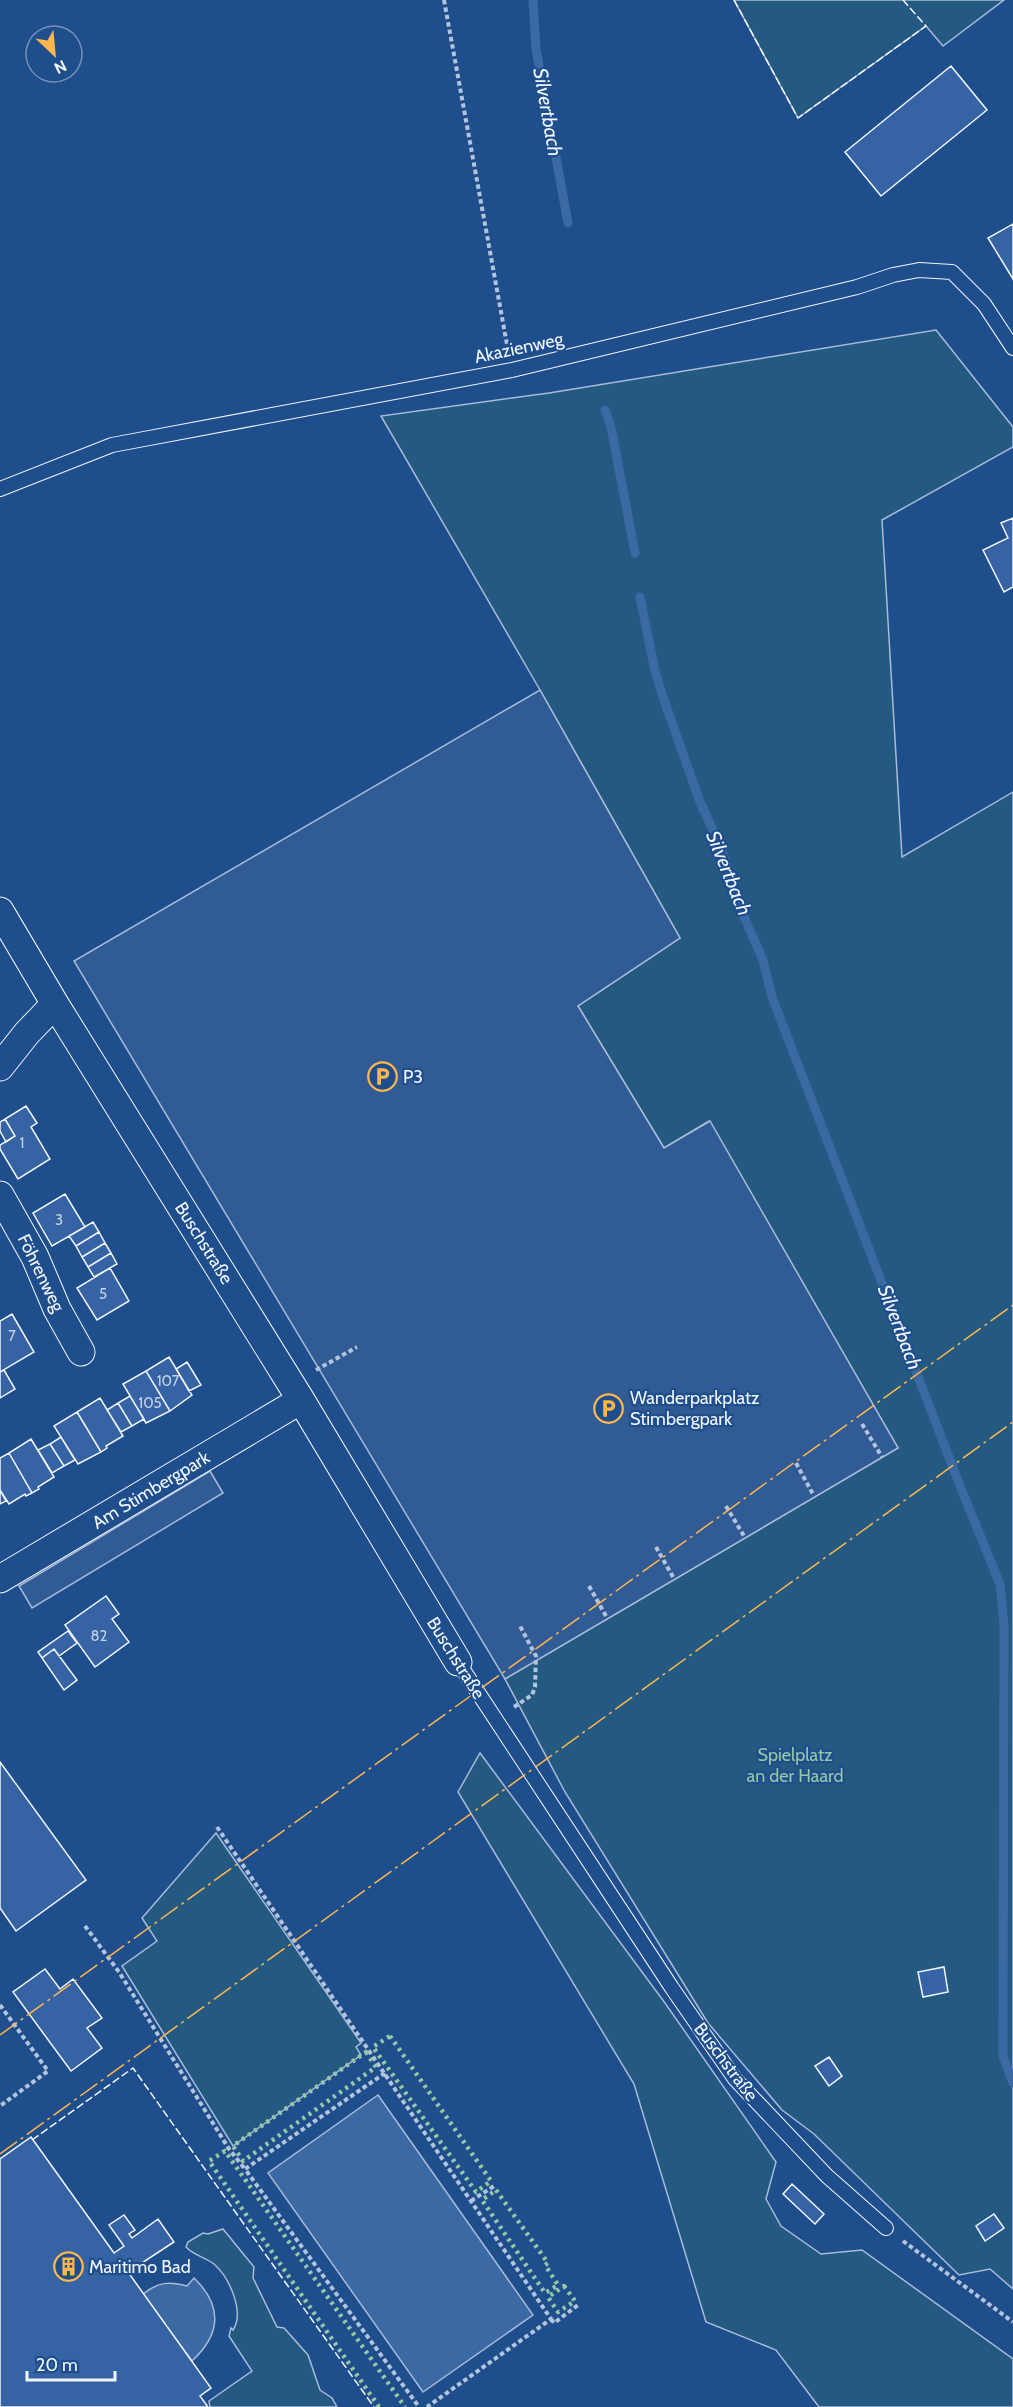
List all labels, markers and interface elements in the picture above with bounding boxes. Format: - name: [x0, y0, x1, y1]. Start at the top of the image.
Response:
- north arrow: [24, 24, 84, 84]
- text: N: [51, 56, 70, 78]
- water label: Silvertbach: [528, 66, 568, 158]
- street label: Akazienweg: [473, 328, 566, 368]
- water label: Silvertbach: [701, 827, 757, 919]
- parking icon: P3: [366, 1061, 398, 1093]
- place label: P3: [403, 1066, 423, 1088]
- house number: 1: [20, 1134, 24, 1152]
- street label: Buschstraße: [170, 1198, 238, 1288]
- house number: 3: [55, 1211, 63, 1229]
- street label: Föhrenweg: [13, 1230, 70, 1317]
- water label: Silvertbach: [873, 1281, 927, 1373]
- house number: 5: [99, 1285, 107, 1303]
- house number: 7: [8, 1327, 16, 1345]
- house number: 107: [157, 1372, 180, 1390]
- place label: Wanderparkplatz Stimbergpark: [630, 1387, 760, 1430]
- parking icon: Wanderparkplatz Stimbergpark: [593, 1392, 625, 1424]
- house number: 105: [138, 1394, 162, 1412]
- street label: Am Stimbergpark: [88, 1446, 214, 1534]
- street label: Buschstraße: [422, 1613, 490, 1703]
- house number: 82: [91, 1627, 108, 1645]
- park label: Spielplatz an der Haard: [747, 1744, 843, 1787]
- street label: Buschstraße: [689, 2018, 763, 2106]
- building icon: Maritimo Bad: [52, 2251, 84, 2283]
- place label: Maritimo Bad: [89, 2256, 191, 2278]
- scale bar: [27, 2344, 116, 2382]
- text: 20 m: [36, 2354, 78, 2376]

